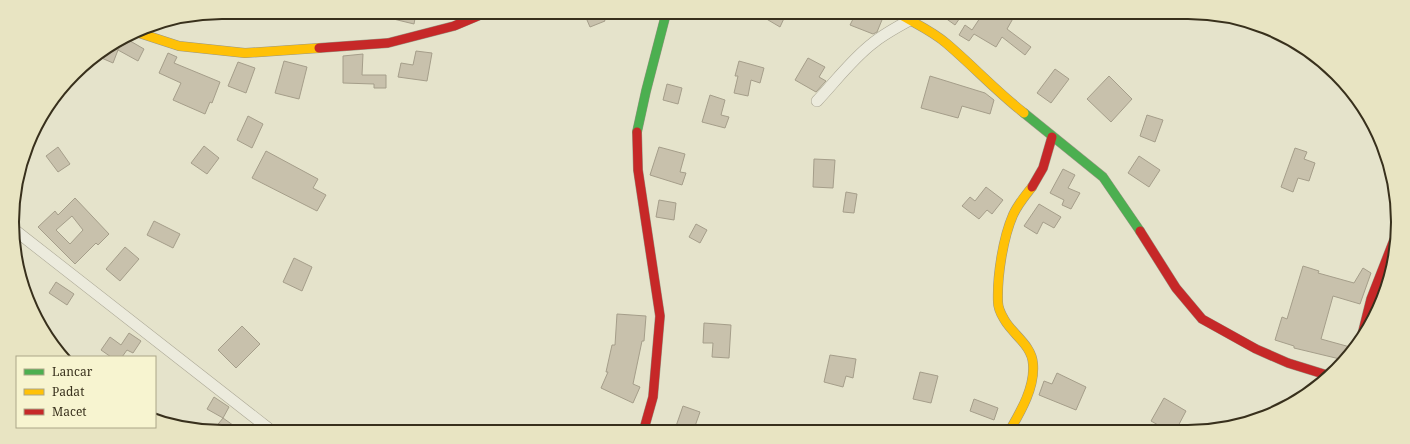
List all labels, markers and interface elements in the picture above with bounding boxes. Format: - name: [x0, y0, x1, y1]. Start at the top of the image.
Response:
- legend: [16, 356, 156, 428]
- text: Lancar: [52, 363, 93, 380]
- text: Padat: [52, 383, 84, 400]
- text: Macet: [52, 403, 87, 420]

